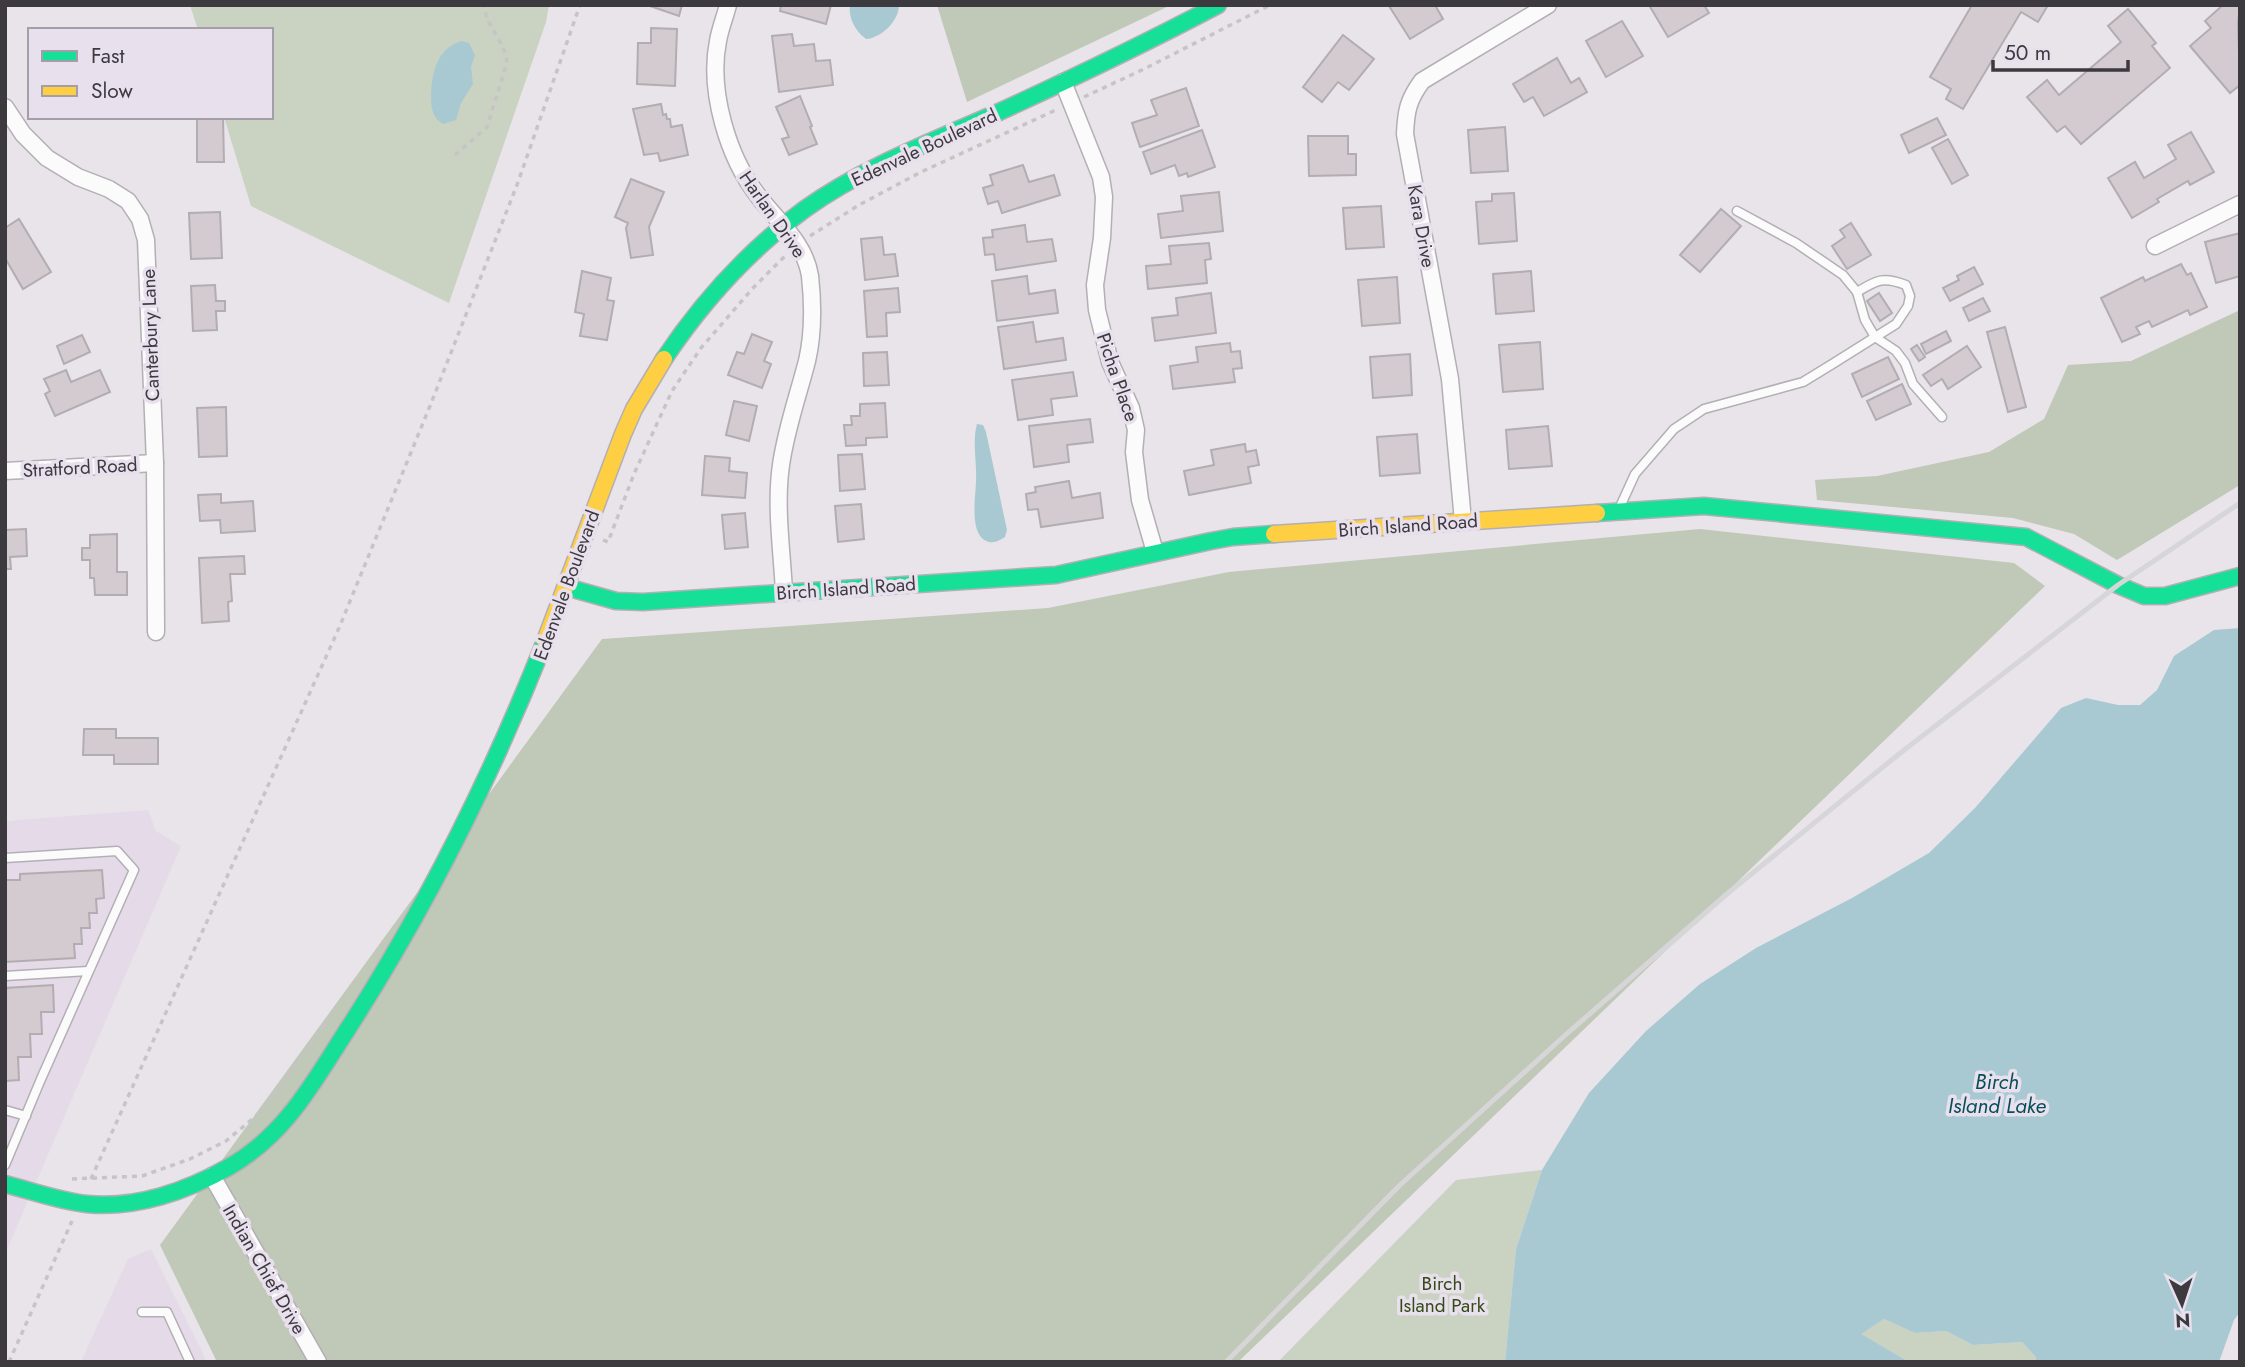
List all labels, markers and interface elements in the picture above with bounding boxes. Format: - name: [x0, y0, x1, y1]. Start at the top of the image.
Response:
- legend: [28, 28, 273, 119]
- scale bar: [1993, 28, 2128, 72]
- text: 50 m: [2004, 38, 2051, 68]
- text: Fast: [91, 41, 124, 71]
- text: Slow: [91, 76, 133, 106]
- street label: Edenvale Boulevard: [847, 102, 1002, 193]
- street label: Harlan Drive: [733, 165, 813, 263]
- street label: Kara Drive: [1401, 183, 1442, 270]
- street label: Canterbury Lane: [135, 268, 166, 402]
- street label: Picha Place: [1090, 329, 1145, 425]
- street label: Stratford Road: [22, 451, 138, 484]
- street label: Edenvale Boulevard: [527, 506, 606, 664]
- street label: Birch Island Road: [1337, 507, 1479, 544]
- street label: Birch Island Road: [775, 570, 917, 607]
- water label: Birch Island Lake: [1948, 1067, 2047, 1121]
- street label: Indian Chief Drive: [216, 1199, 313, 1340]
- north arrow: [2147, 1269, 2217, 1339]
- park label: Birch Island Park: [1399, 1270, 1486, 1319]
- text: N: [2175, 1307, 2191, 1334]

